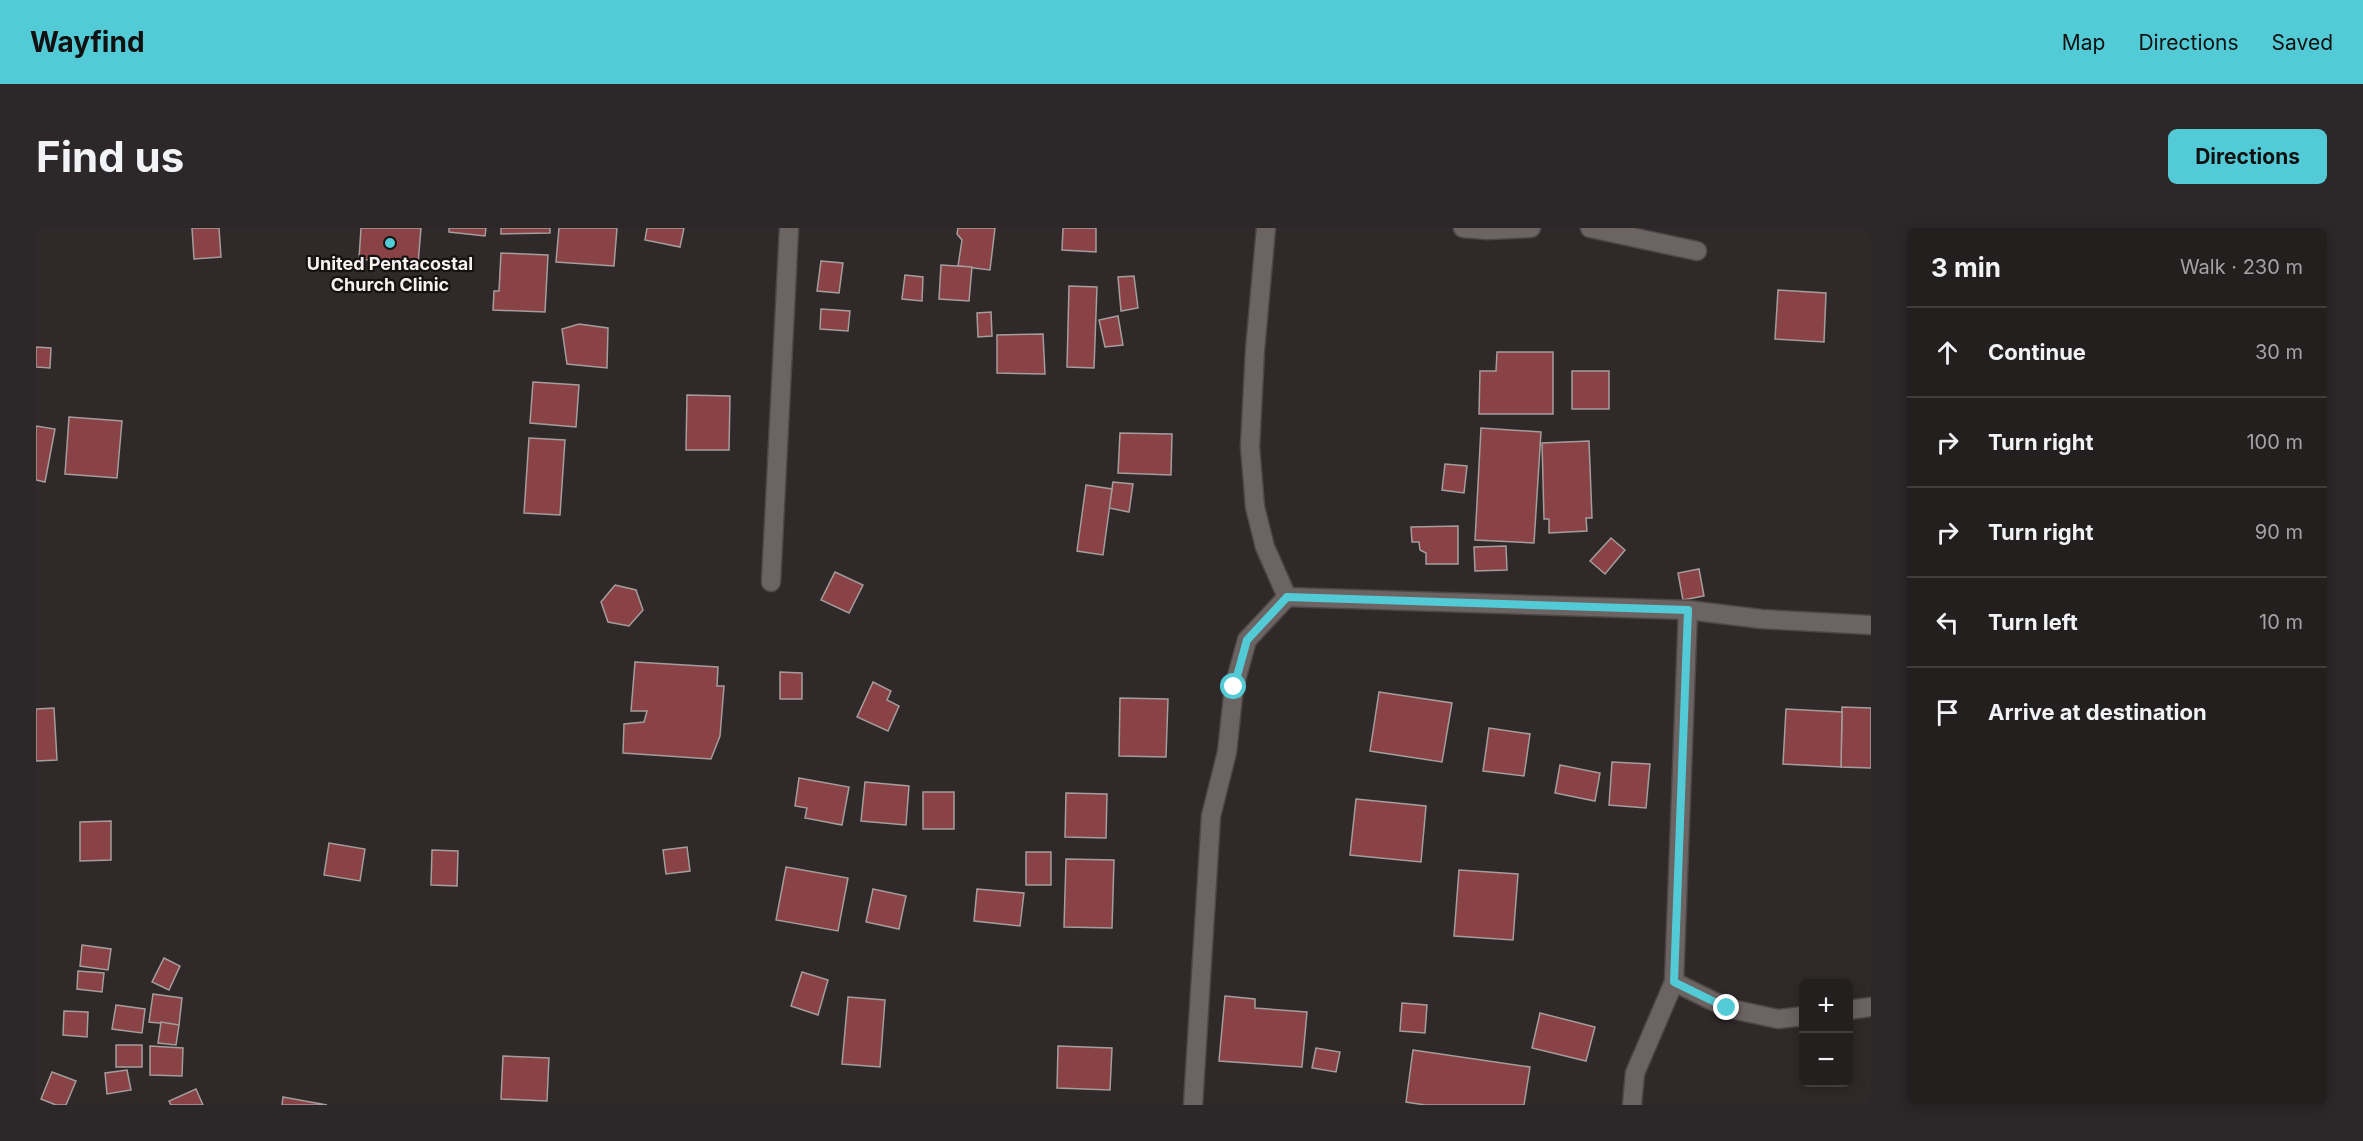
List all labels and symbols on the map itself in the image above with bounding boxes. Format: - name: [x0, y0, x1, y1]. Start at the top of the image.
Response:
- marker: United Pentacostal Church Clinic: [383, 236, 397, 250]
- place label: United Pentacostal Church Clinic: [307, 253, 473, 295]
- route start: [1220, 673, 1246, 699]
- route end: [1713, 994, 1739, 1020]

